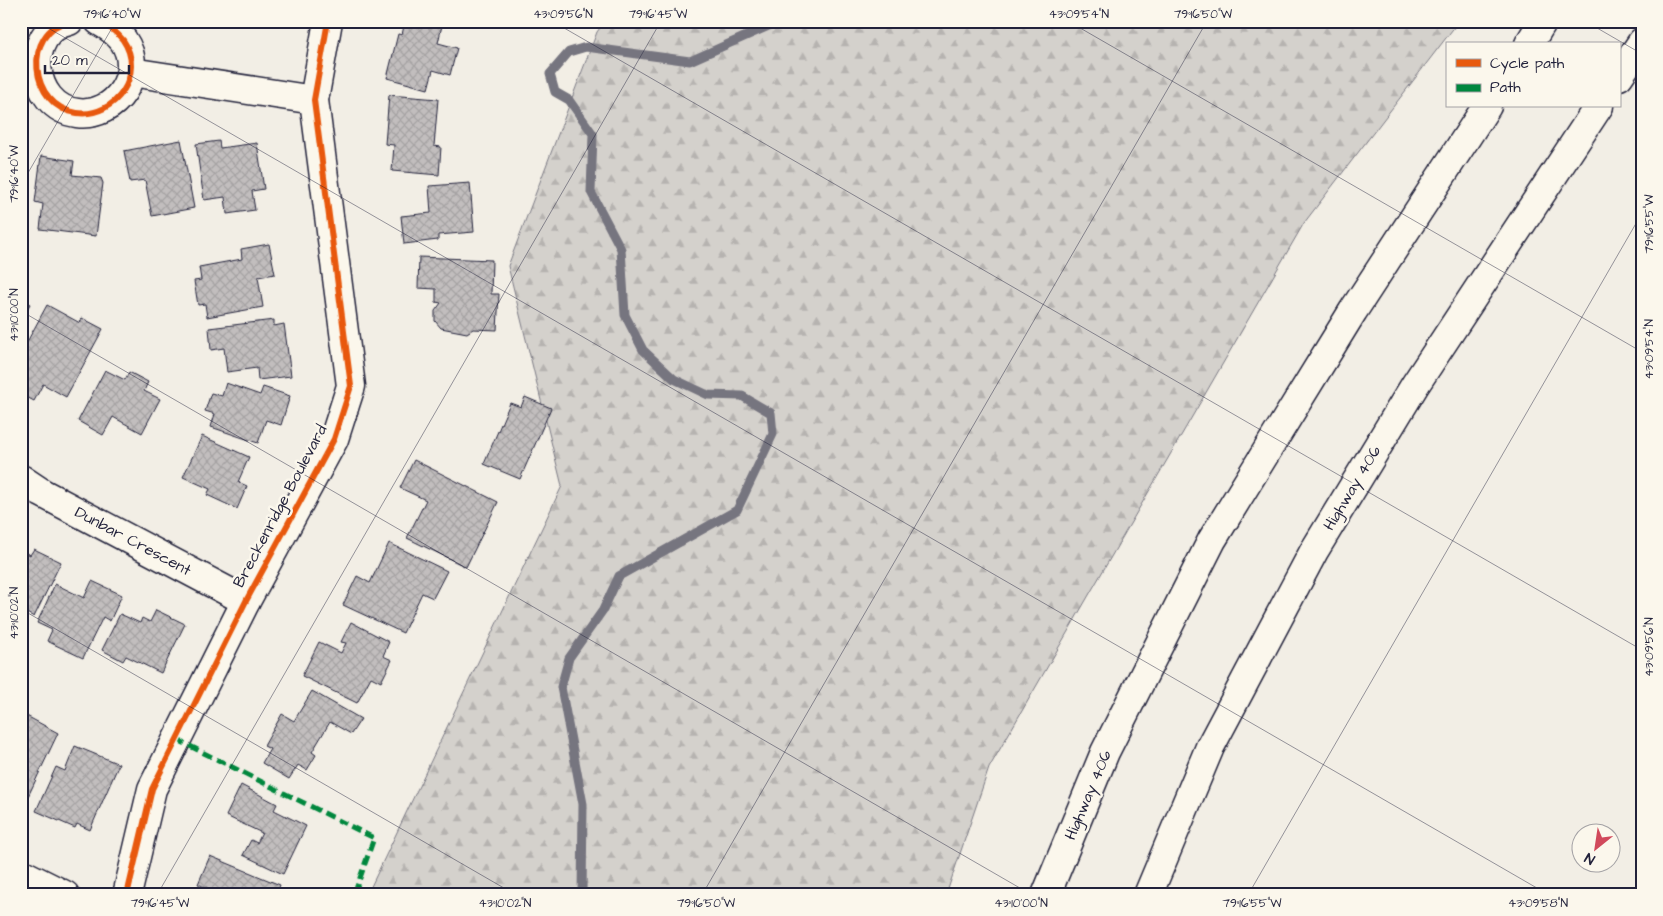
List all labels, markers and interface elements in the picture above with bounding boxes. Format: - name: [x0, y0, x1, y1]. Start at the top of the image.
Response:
- text: 79°16'40"W: [83, 6, 142, 23]
- text: 43°09'56"N: [533, 6, 593, 23]
- text: 79°16'45"W: [629, 6, 688, 23]
- text: 43°09'54"N: [1049, 6, 1110, 23]
- text: 79°16'50"W: [1174, 6, 1233, 23]
- scale bar: [45, 42, 129, 74]
- legend: [1446, 42, 1620, 108]
- text: 20 m: [52, 50, 88, 71]
- text: Cycle path: [1490, 53, 1565, 75]
- text: Path: [1490, 77, 1521, 98]
- text: 79°16'40"W: [6, 144, 23, 203]
- text: 79°16'55"W: [1641, 194, 1658, 253]
- text: 43°10'00"N: [6, 288, 23, 342]
- text: 43°09'54"N: [1641, 318, 1658, 379]
- street label: Breckenridge Boulevard: [228, 421, 333, 592]
- street label: Highway 406: [1318, 441, 1387, 535]
- street label: Dunbar Crescent: [71, 501, 196, 581]
- text: 43°10'02"N: [6, 586, 23, 639]
- text: 43°09'56"N: [1641, 617, 1658, 677]
- street label: Highway 406: [1059, 747, 1118, 844]
- north arrow: [1570, 824, 1620, 874]
- text: N: [1581, 847, 1599, 869]
- text: 79°16'45"W: [131, 895, 190, 912]
- text: 43°10'02"N: [479, 895, 532, 912]
- text: 79°16'50"W: [677, 895, 736, 912]
- text: 43°10'00"N: [994, 895, 1048, 912]
- text: 79°16'55"W: [1223, 895, 1282, 912]
- text: 43°09'58"N: [1508, 895, 1568, 912]

